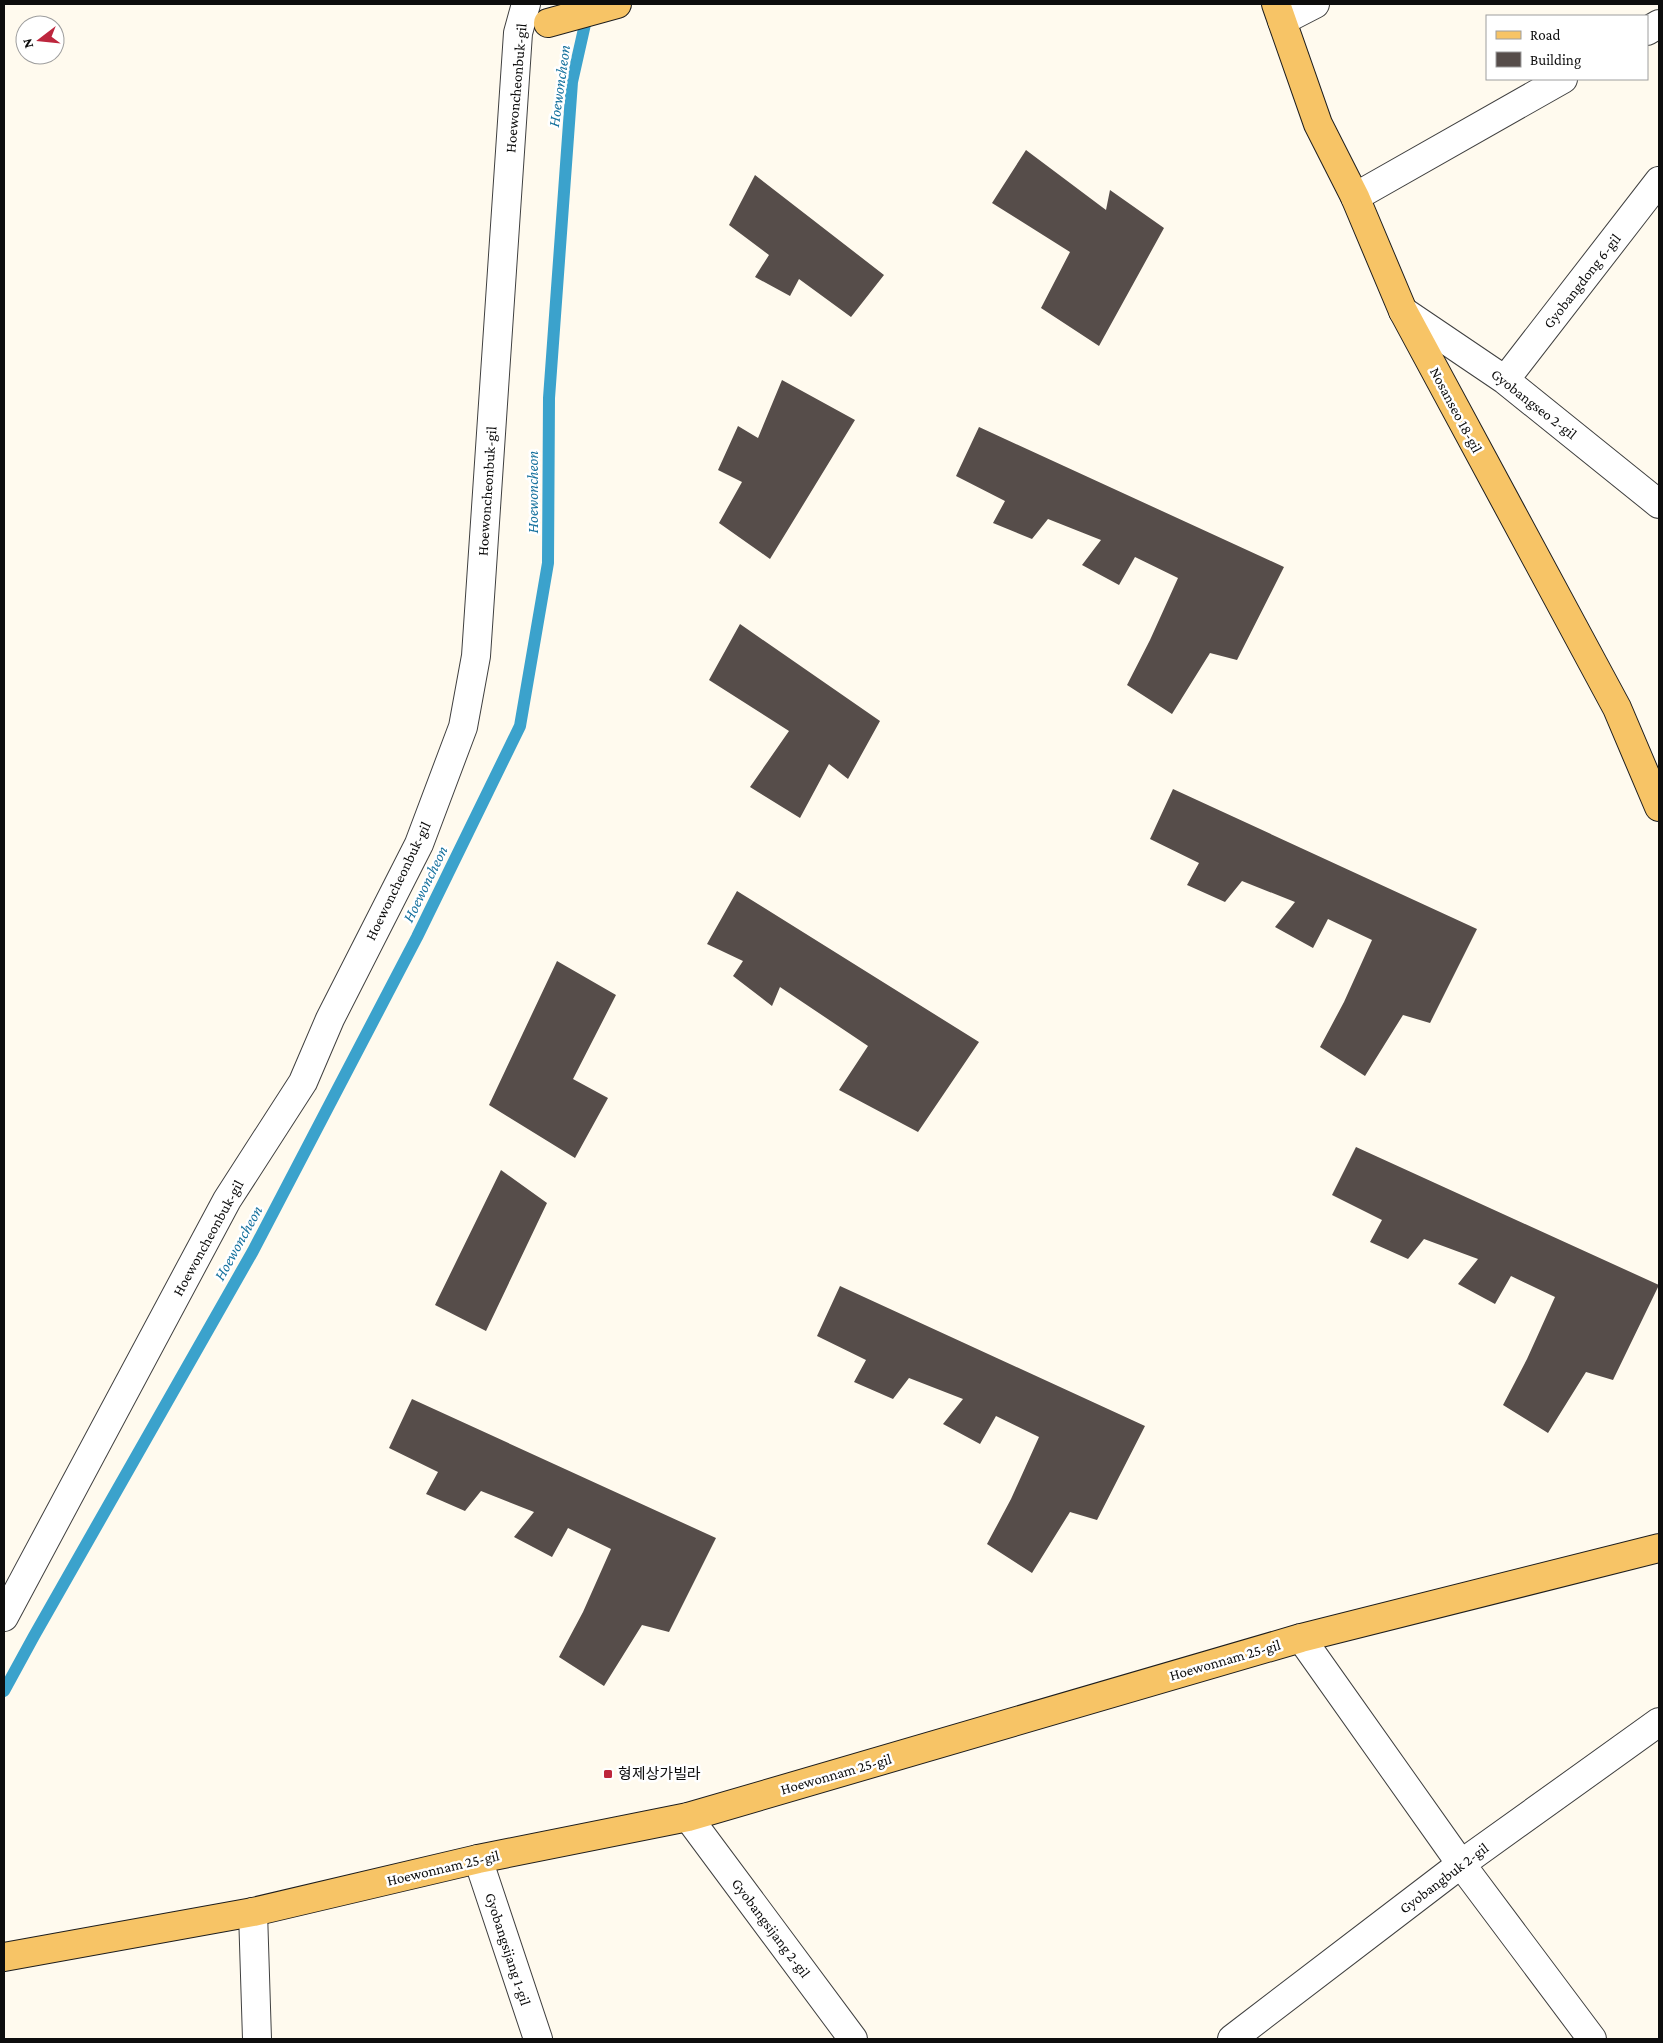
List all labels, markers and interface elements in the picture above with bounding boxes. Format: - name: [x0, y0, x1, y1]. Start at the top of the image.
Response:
- north arrow: [15, 15, 65, 65]
- legend: [1486, 15, 1648, 80]
- street label: Hoewoncheonbuk-gil: [502, 23, 531, 153]
- text: Road: [1530, 27, 1561, 43]
- text: N: [18, 36, 37, 50]
- water label: Hoewoncheon: [545, 44, 573, 128]
- text: Building: [1530, 52, 1581, 69]
- street label: Gyobangdong 6-gil: [1540, 231, 1625, 332]
- street label: Nosanseo 18-gil: [1426, 365, 1485, 456]
- street label: Gyobangseo 2-gil: [1488, 366, 1580, 443]
- street label: Hoewoncheonbuk-gil: [474, 426, 501, 556]
- water label: Hoewoncheon: [524, 451, 541, 533]
- street label: Hoewoncheonbuk-gil: [361, 819, 435, 943]
- water label: Hoewoncheon: [398, 843, 452, 925]
- street label: Hoewoncheonbuk-gil: [169, 1177, 247, 1299]
- water label: Hoewoncheon: [210, 1202, 266, 1284]
- street label: Hoewonnam 25-gil: [1168, 1636, 1283, 1684]
- street label: Hoewonnam 25-gil: [779, 1750, 894, 1798]
- place label: 형제상가빌라: [618, 1766, 701, 1782]
- marker: 형제상가빌라: [602, 1768, 614, 1780]
- street label: Gyobangbuk 2-gil: [1397, 1839, 1492, 1917]
- street label: Hoewonnam 25-gil: [385, 1847, 501, 1890]
- street label: Gyobangsijang 2-gil: [728, 1875, 813, 1981]
- street label: Gyobangsijang 1-gil: [481, 1891, 534, 2008]

